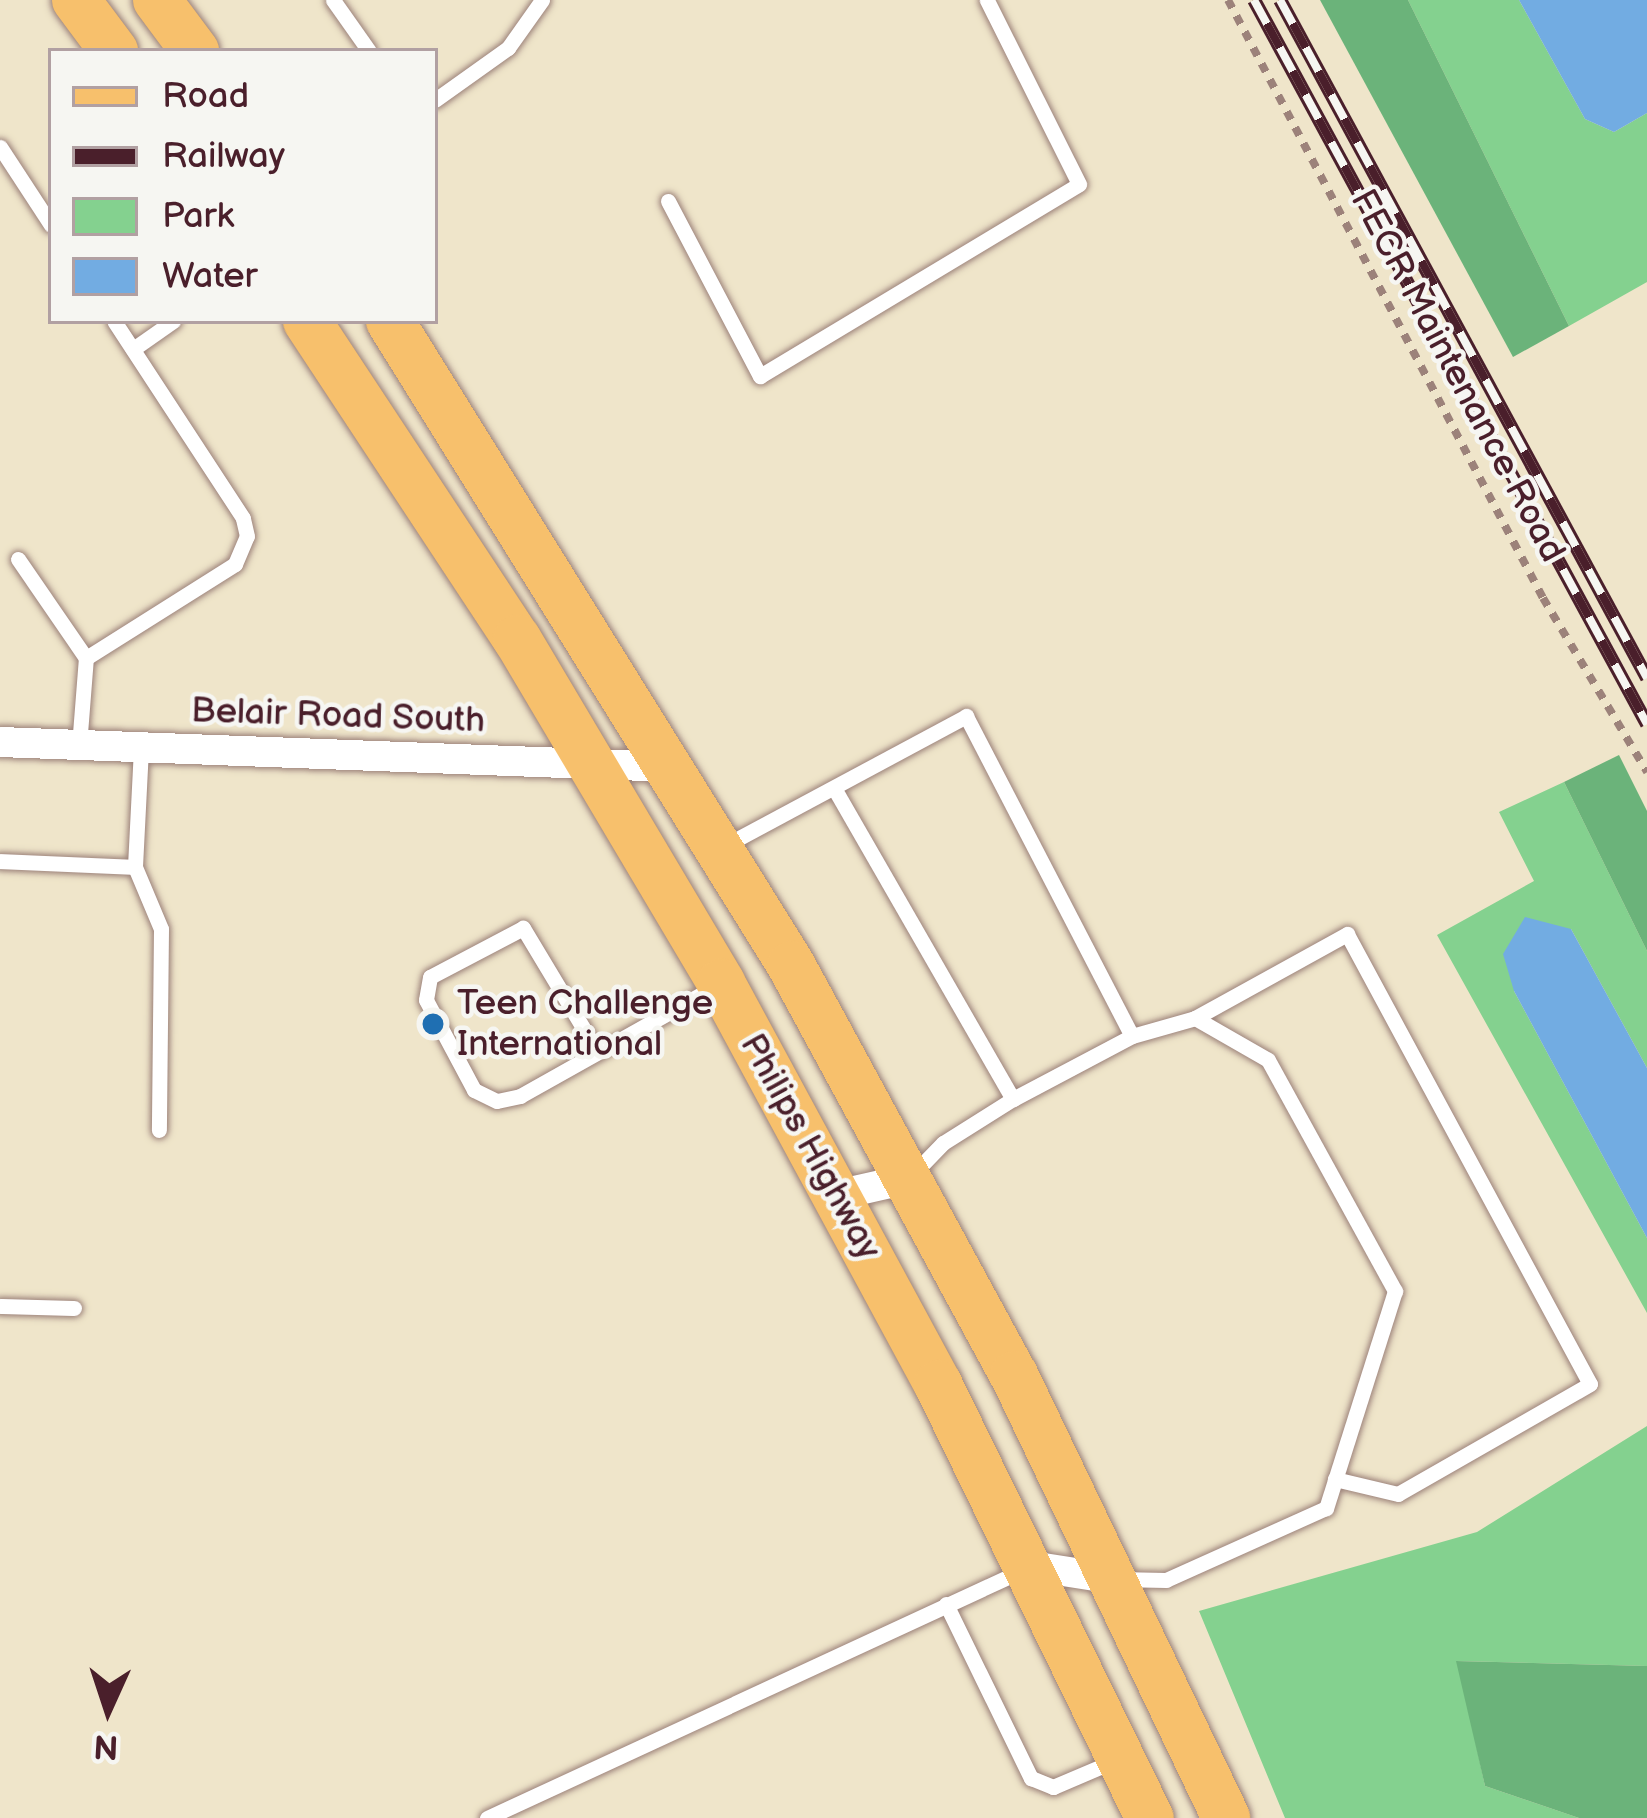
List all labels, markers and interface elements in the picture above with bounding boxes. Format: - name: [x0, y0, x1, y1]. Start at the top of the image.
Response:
- legend: [48, 48, 438, 324]
- text: Road: [162, 75, 249, 118]
- text: Railway: [162, 135, 285, 178]
- street label: FECR Maintenance Road: [1340, 182, 1574, 570]
- text: Park: [162, 195, 234, 238]
- text: Water: [162, 255, 257, 298]
- street label: Belair Road South: [190, 689, 486, 743]
- place label: Teen Challenge International: [457, 981, 713, 1066]
- marker: Teen Challenge International: [420, 1011, 446, 1037]
- street label: Philips Highway: [730, 1027, 890, 1267]
- north arrow: [48, 1650, 168, 1770]
- text: N: [93, 1725, 120, 1767]

